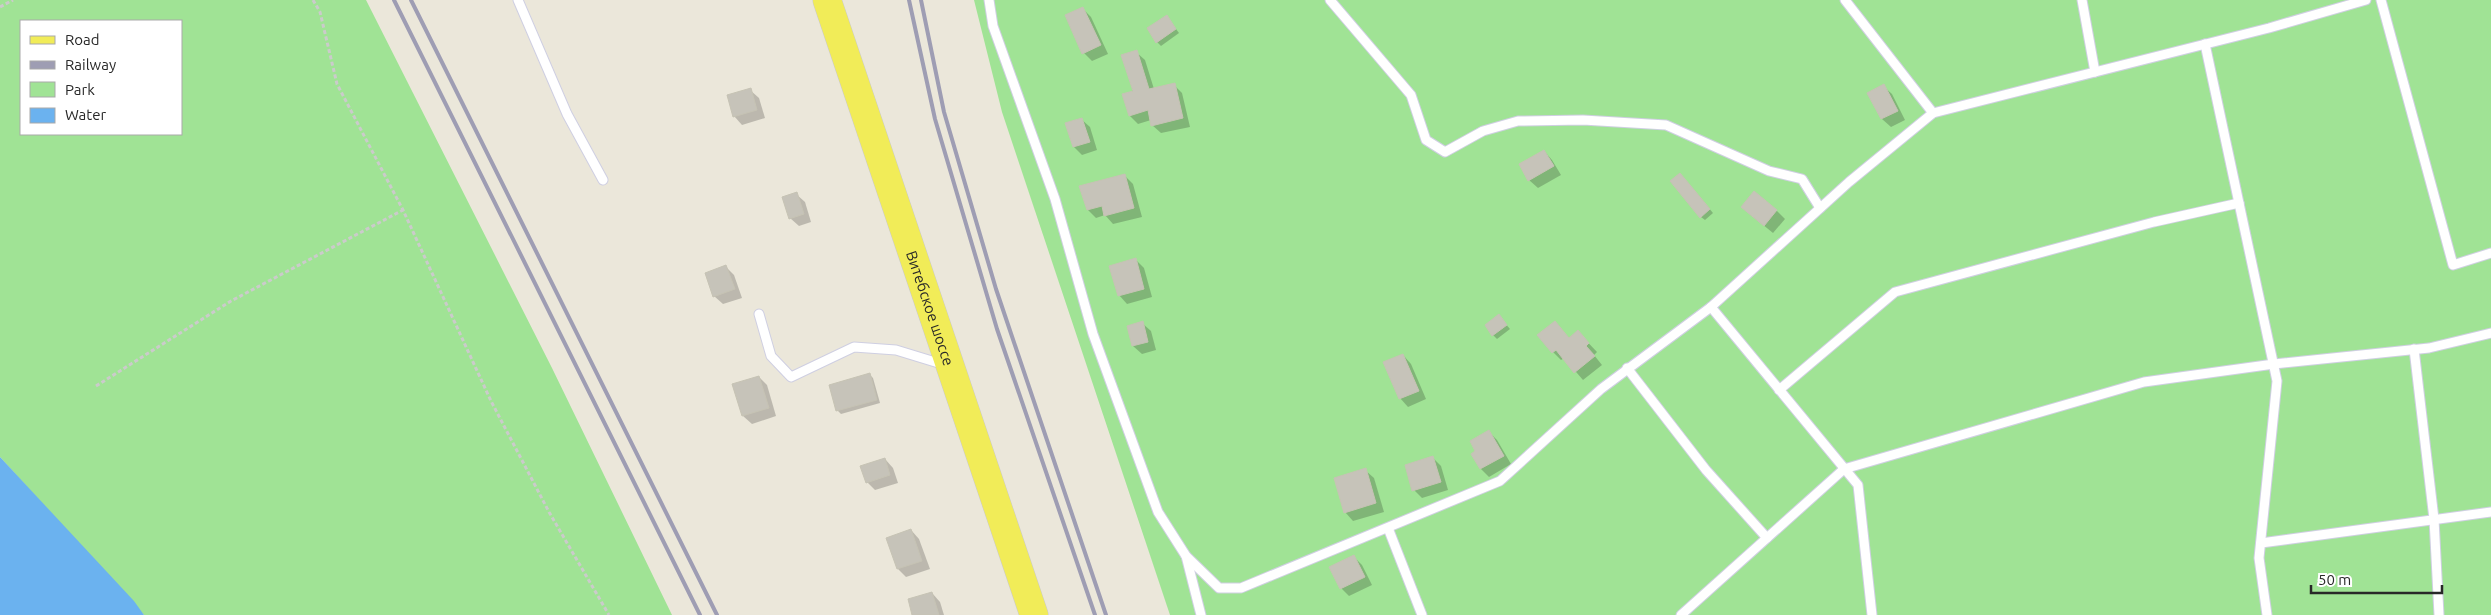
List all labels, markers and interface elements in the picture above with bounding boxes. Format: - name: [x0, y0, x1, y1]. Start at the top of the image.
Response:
- legend: [20, 20, 182, 135]
- text: Road: [65, 31, 100, 48]
- text: Railway: [65, 56, 116, 73]
- text: Park: [65, 81, 95, 98]
- text: Water: [65, 106, 106, 123]
- street label: Витебское шоссе: [903, 248, 958, 368]
- scale bar: [2311, 562, 2442, 594]
- text: 50 m: [2318, 571, 2351, 588]

